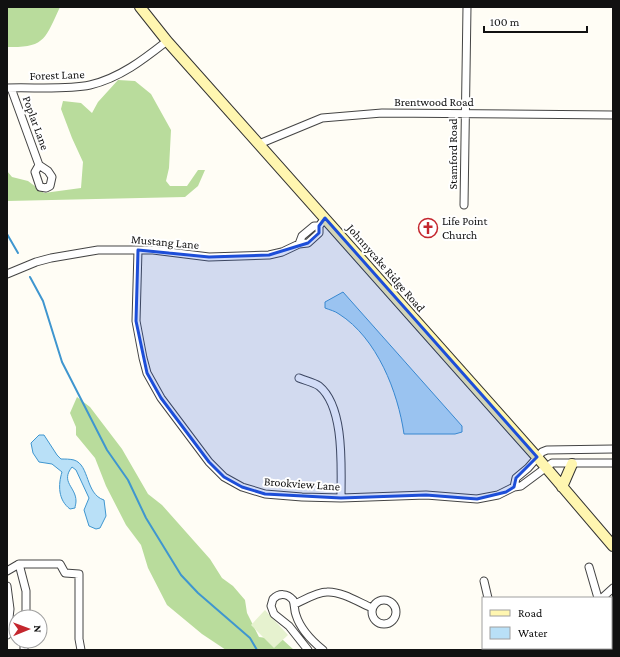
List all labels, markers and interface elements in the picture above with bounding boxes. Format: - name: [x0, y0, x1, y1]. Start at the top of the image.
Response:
- scale bar: [484, 8, 587, 34]
- text: 100 m: [490, 15, 520, 29]
- street label: Forest Lane: [29, 67, 85, 83]
- street label: Poplar Lane: [20, 94, 52, 152]
- street label: Brentwood Road: [394, 95, 475, 109]
- street label: Stamford Road: [446, 118, 460, 190]
- place label: Life Point Church: [442, 214, 488, 242]
- church icon: Life Point Church: [417, 217, 439, 239]
- street label: Johnnycake Ridge Road: [343, 221, 428, 315]
- street label: Mustang Lane: [130, 232, 200, 252]
- street label: Brookview Lane: [263, 474, 341, 494]
- legend: [482, 597, 612, 649]
- text: Road: [518, 606, 543, 620]
- north arrow: [8, 609, 48, 649]
- text: N: [32, 625, 44, 633]
- text: Water: [518, 626, 548, 640]

